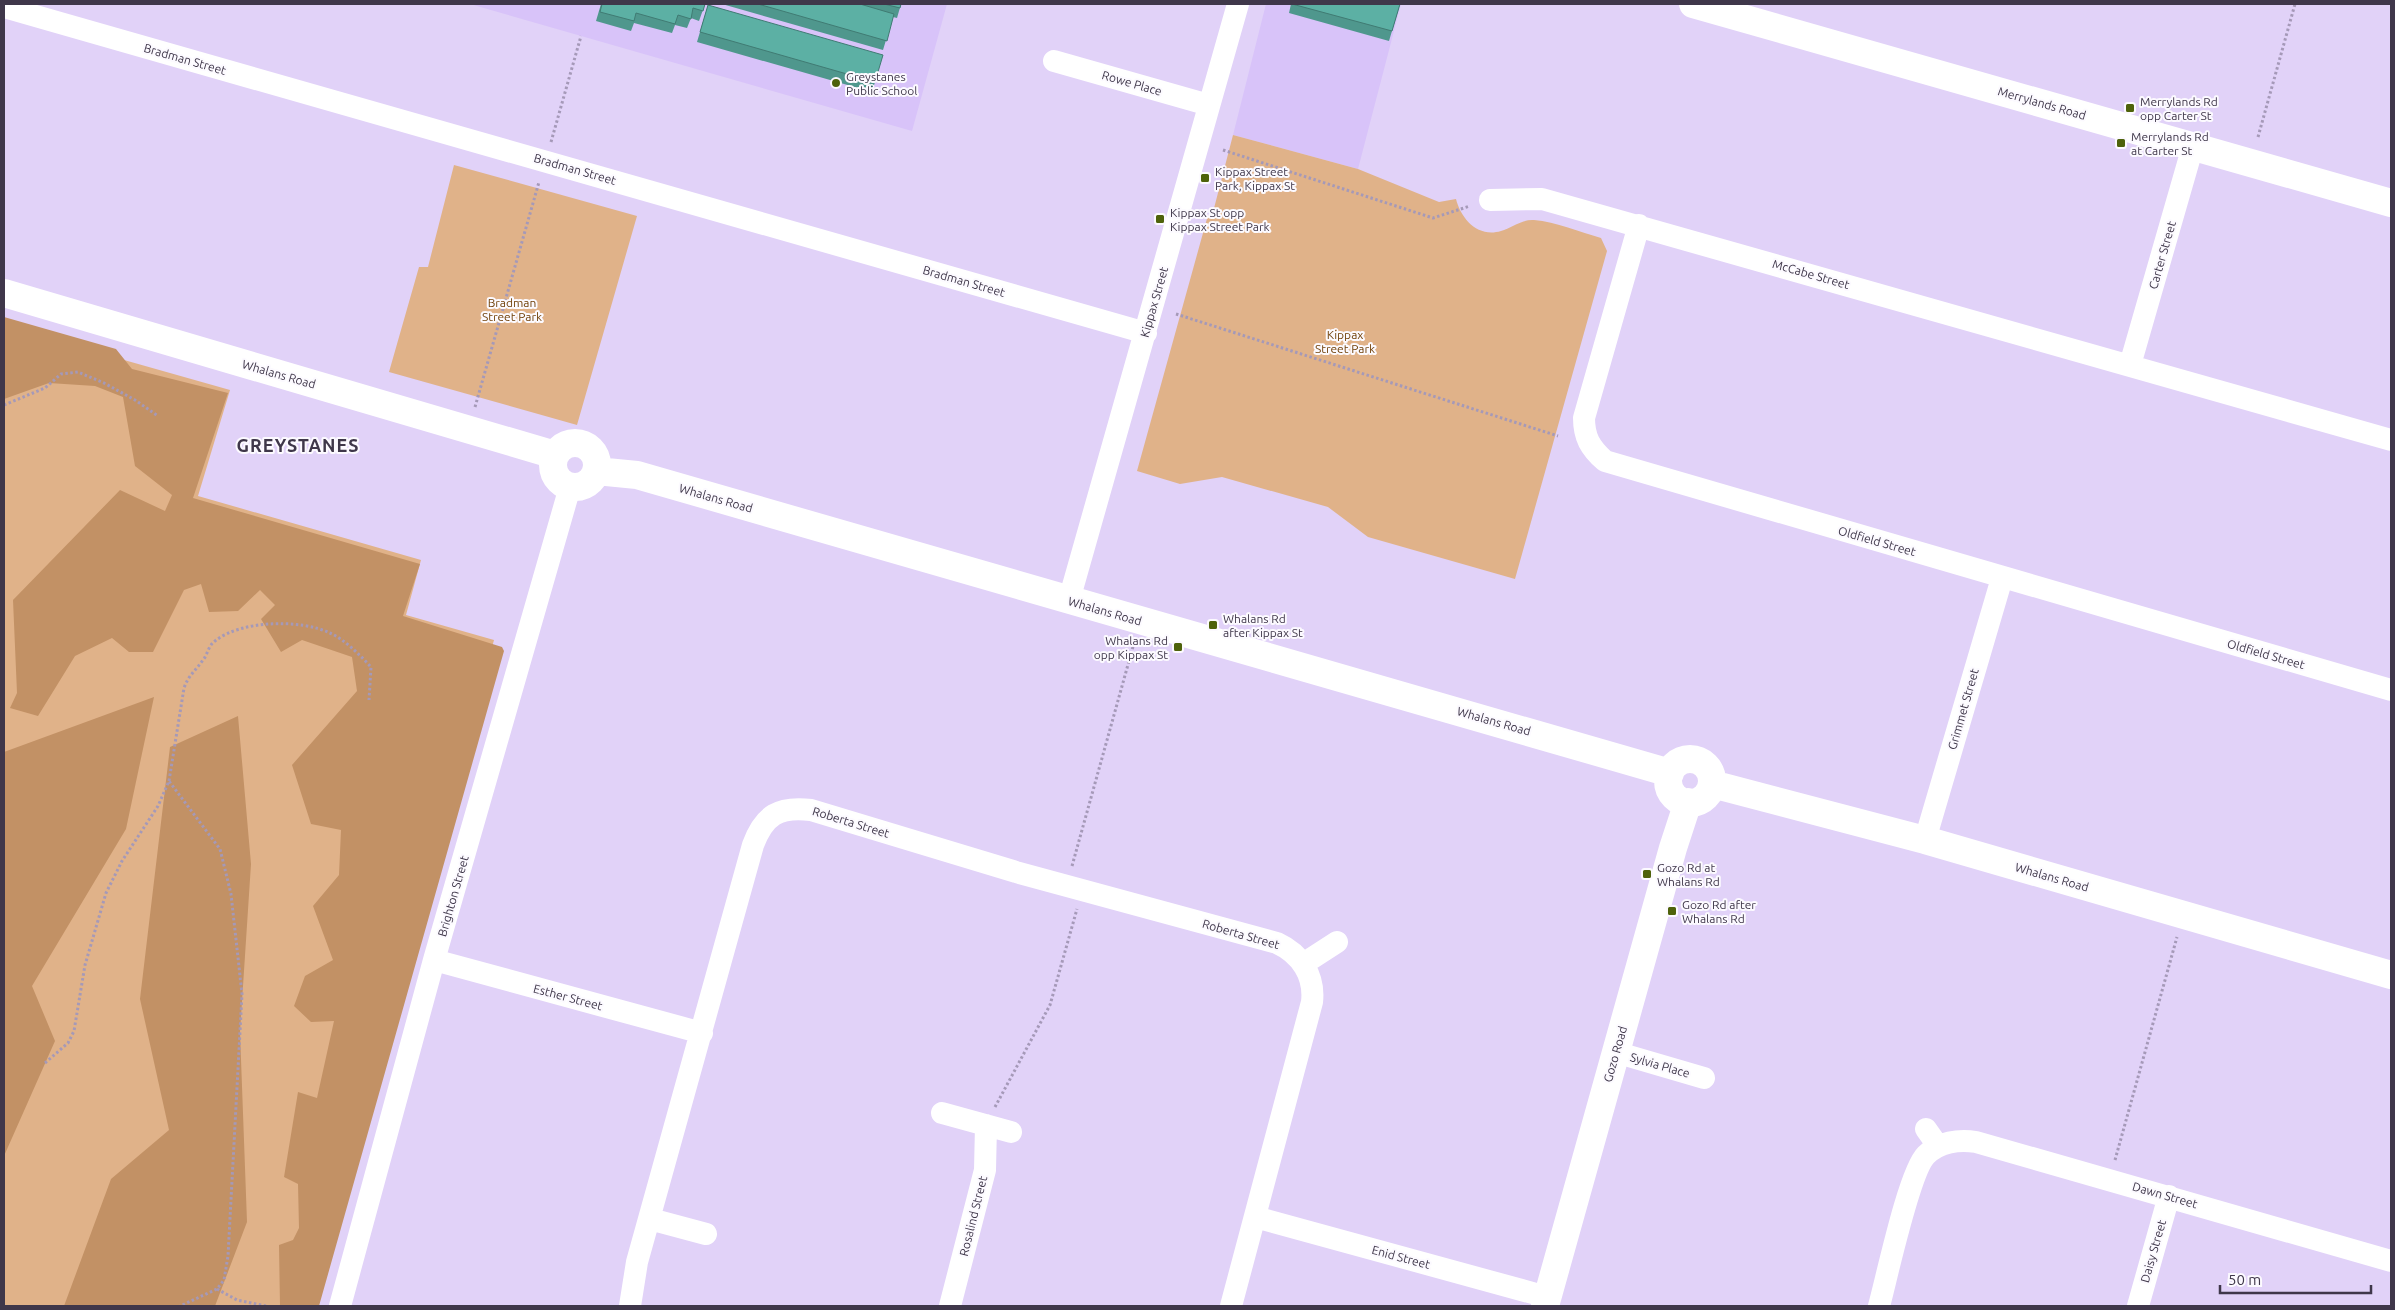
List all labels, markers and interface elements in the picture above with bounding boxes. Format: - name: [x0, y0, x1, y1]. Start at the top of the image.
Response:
- street label: Bradman Street: [142, 41, 228, 77]
- street label: Rowe Place: [1100, 68, 1164, 98]
- place label: Greystanes Public School: [846, 70, 917, 97]
- marker: Greystanes Public School: [830, 77, 842, 89]
- street label: Merrylands Road: [1996, 84, 2088, 122]
- place label: Merrylands Rd opp Carter St: [2140, 95, 2218, 122]
- marker: Merrylands Rd opp Carter St: [2124, 102, 2136, 114]
- place label: Merrylands Rd at Carter St: [2131, 130, 2209, 157]
- marker: Merrylands Rd at Carter St: [2115, 137, 2127, 149]
- street label: Bradman Street: [532, 151, 618, 187]
- place label: Kippax Street Park, Kippax St: [1215, 165, 1295, 192]
- marker: Kippax Street Park, Kippax St: [1199, 172, 1211, 184]
- place label: Kippax St opp Kippax Street Park: [1170, 206, 1270, 233]
- marker: Kippax St opp Kippax Street Park: [1154, 213, 1166, 225]
- street label: Carter Street: [2146, 219, 2178, 291]
- street label: McCabe Street: [1771, 257, 1851, 291]
- street label: Bradman Street: [921, 263, 1007, 299]
- street label: Kippax Street: [1138, 265, 1170, 339]
- park label: Bradman Street Park: [482, 296, 542, 323]
- park label: Kippax Street Park: [1315, 328, 1375, 355]
- street label: Whalans Road: [241, 357, 317, 391]
- district label: GREYSTANES: [237, 435, 359, 455]
- street label: Whalans Road: [678, 481, 754, 515]
- street label: Oldfield Street: [1837, 524, 1918, 558]
- street label: Whalans Road: [1067, 594, 1143, 628]
- place label: Whalans Rd after Kippax St: [1223, 612, 1303, 639]
- marker: Whalans Rd after Kippax St: [1207, 619, 1219, 631]
- place label: Whalans Rd opp Kippax St: [1094, 634, 1168, 661]
- street label: Oldfield Street: [2226, 637, 2307, 671]
- marker: Whalans Rd opp Kippax St: [1172, 641, 1184, 653]
- street label: Grimmet Street: [1945, 667, 1981, 751]
- street label: Whalans Road: [1456, 704, 1532, 738]
- street label: Roberta Street: [811, 804, 891, 840]
- street label: Brighton Street: [435, 854, 471, 938]
- street label: Whalans Road: [2014, 860, 2090, 894]
- place label: Gozo Rd at Whalans Rd: [1657, 861, 1720, 888]
- marker: Gozo Rd at Whalans Rd: [1641, 868, 1653, 880]
- place label: Gozo Rd after Whalans Rd: [1682, 898, 1756, 925]
- marker: Gozo Rd after Whalans Rd: [1666, 905, 1678, 917]
- street label: Roberta Street: [1201, 917, 1281, 951]
- street label: Esther Street: [532, 982, 604, 1013]
- street label: Gozo Road: [1601, 1024, 1629, 1084]
- street label: Sylvia Place: [1629, 1050, 1691, 1080]
- street label: Rosalind Street: [957, 1174, 989, 1257]
- street label: Dawn Street: [2131, 1180, 2199, 1211]
- street label: Daisy Street: [2138, 1218, 2168, 1284]
- street label: Enid Street: [1370, 1243, 1432, 1271]
- scale bar: [2220, 1262, 2371, 1294]
- text: 50 m: [2228, 1271, 2261, 1288]

